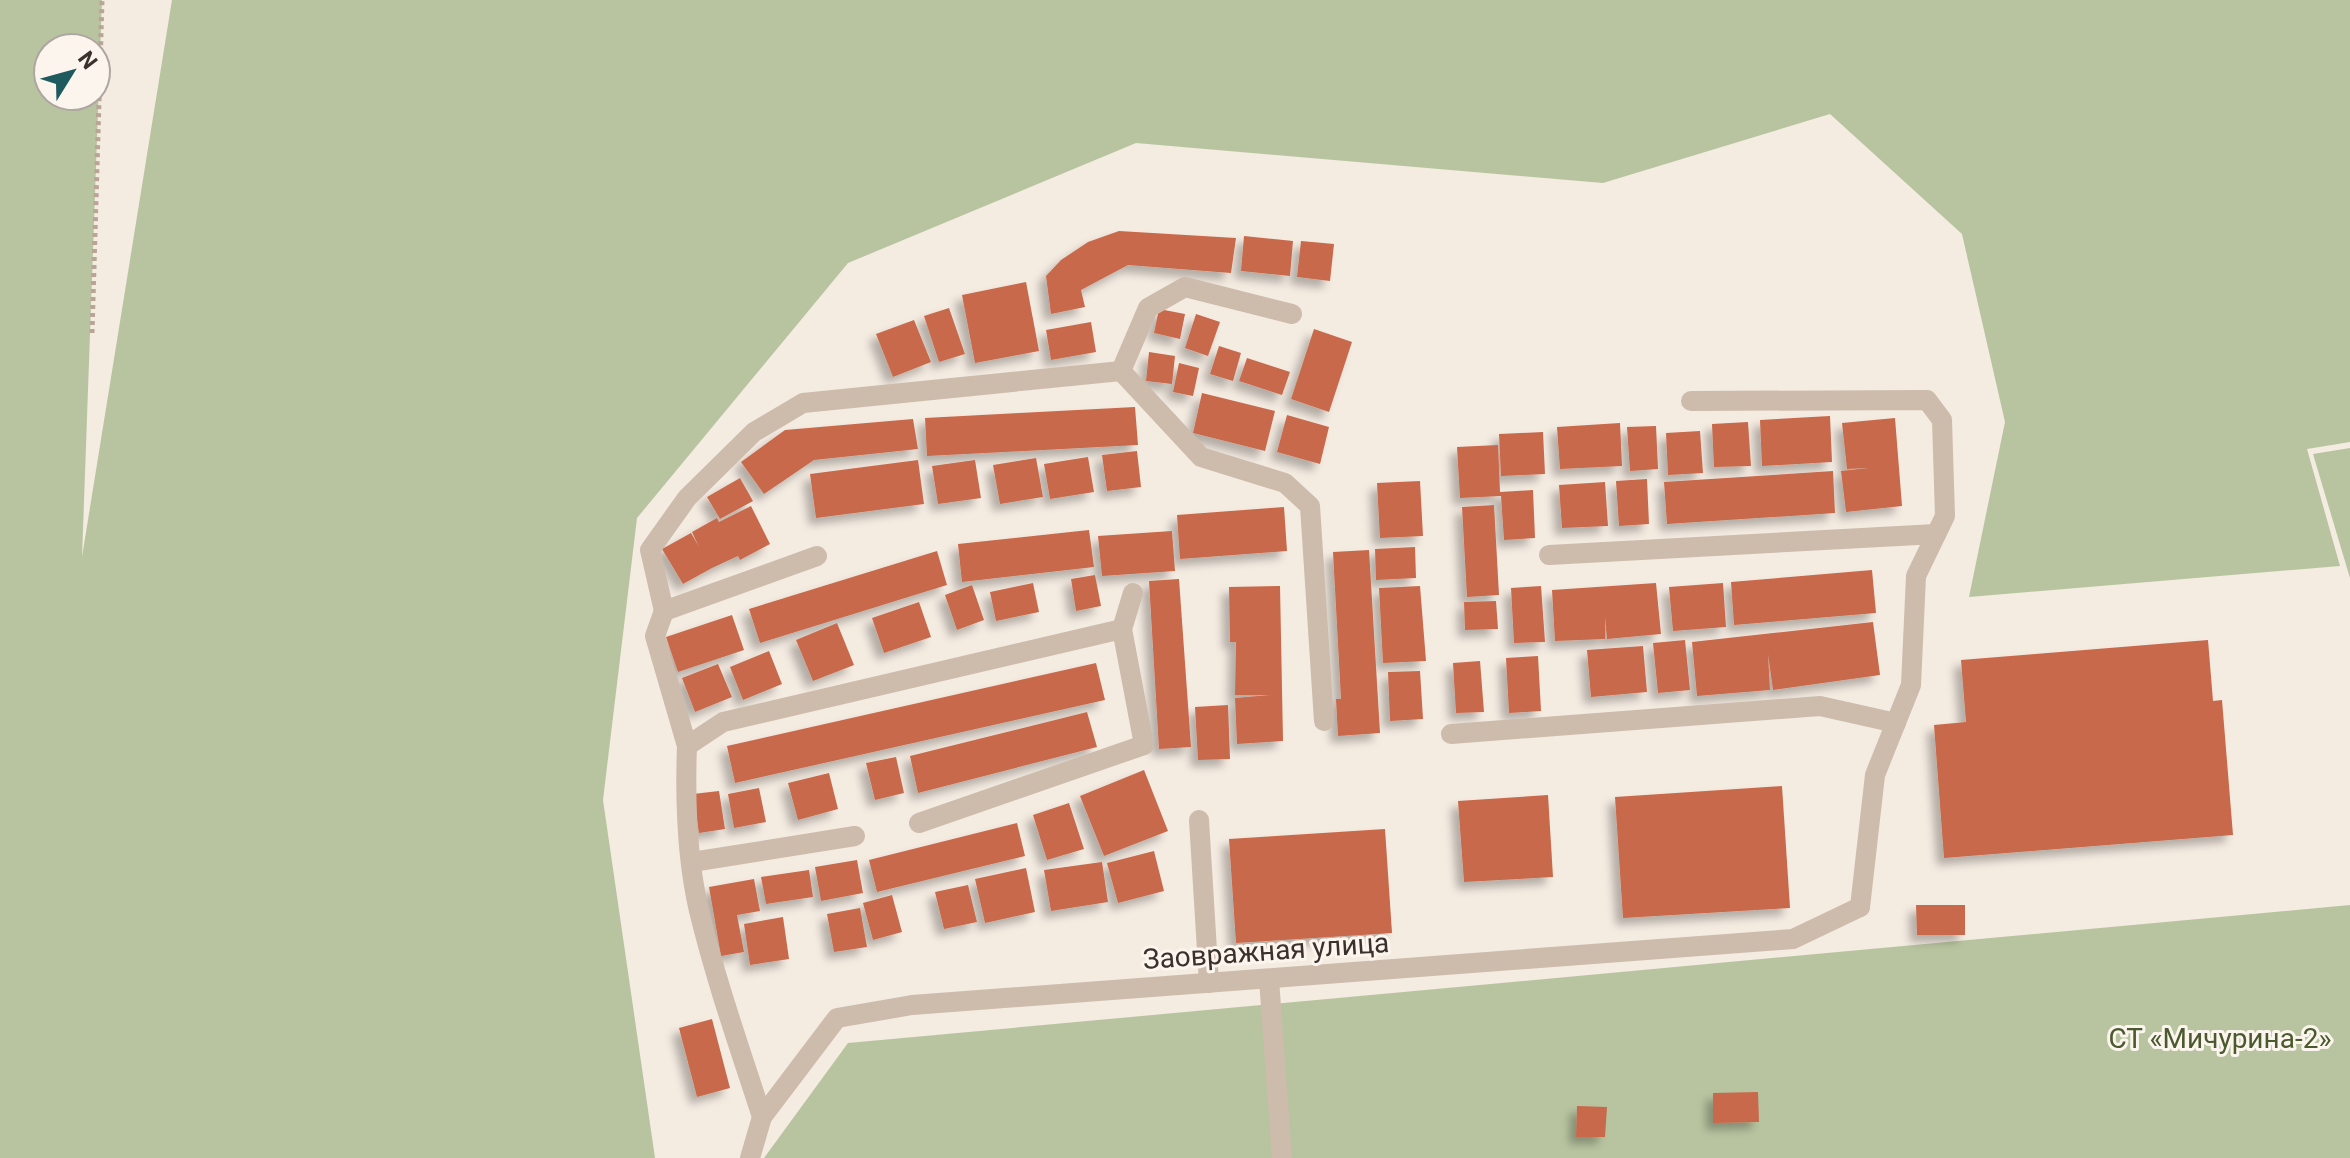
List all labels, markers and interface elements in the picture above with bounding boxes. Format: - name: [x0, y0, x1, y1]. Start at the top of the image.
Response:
- north arrow: [32, 32, 112, 112]
- text: N: [73, 47, 102, 74]
- street label: Заовражная улица: [1142, 926, 1390, 976]
- park label: СТ «Мичурина-2»: [2108, 1022, 2332, 1055]

